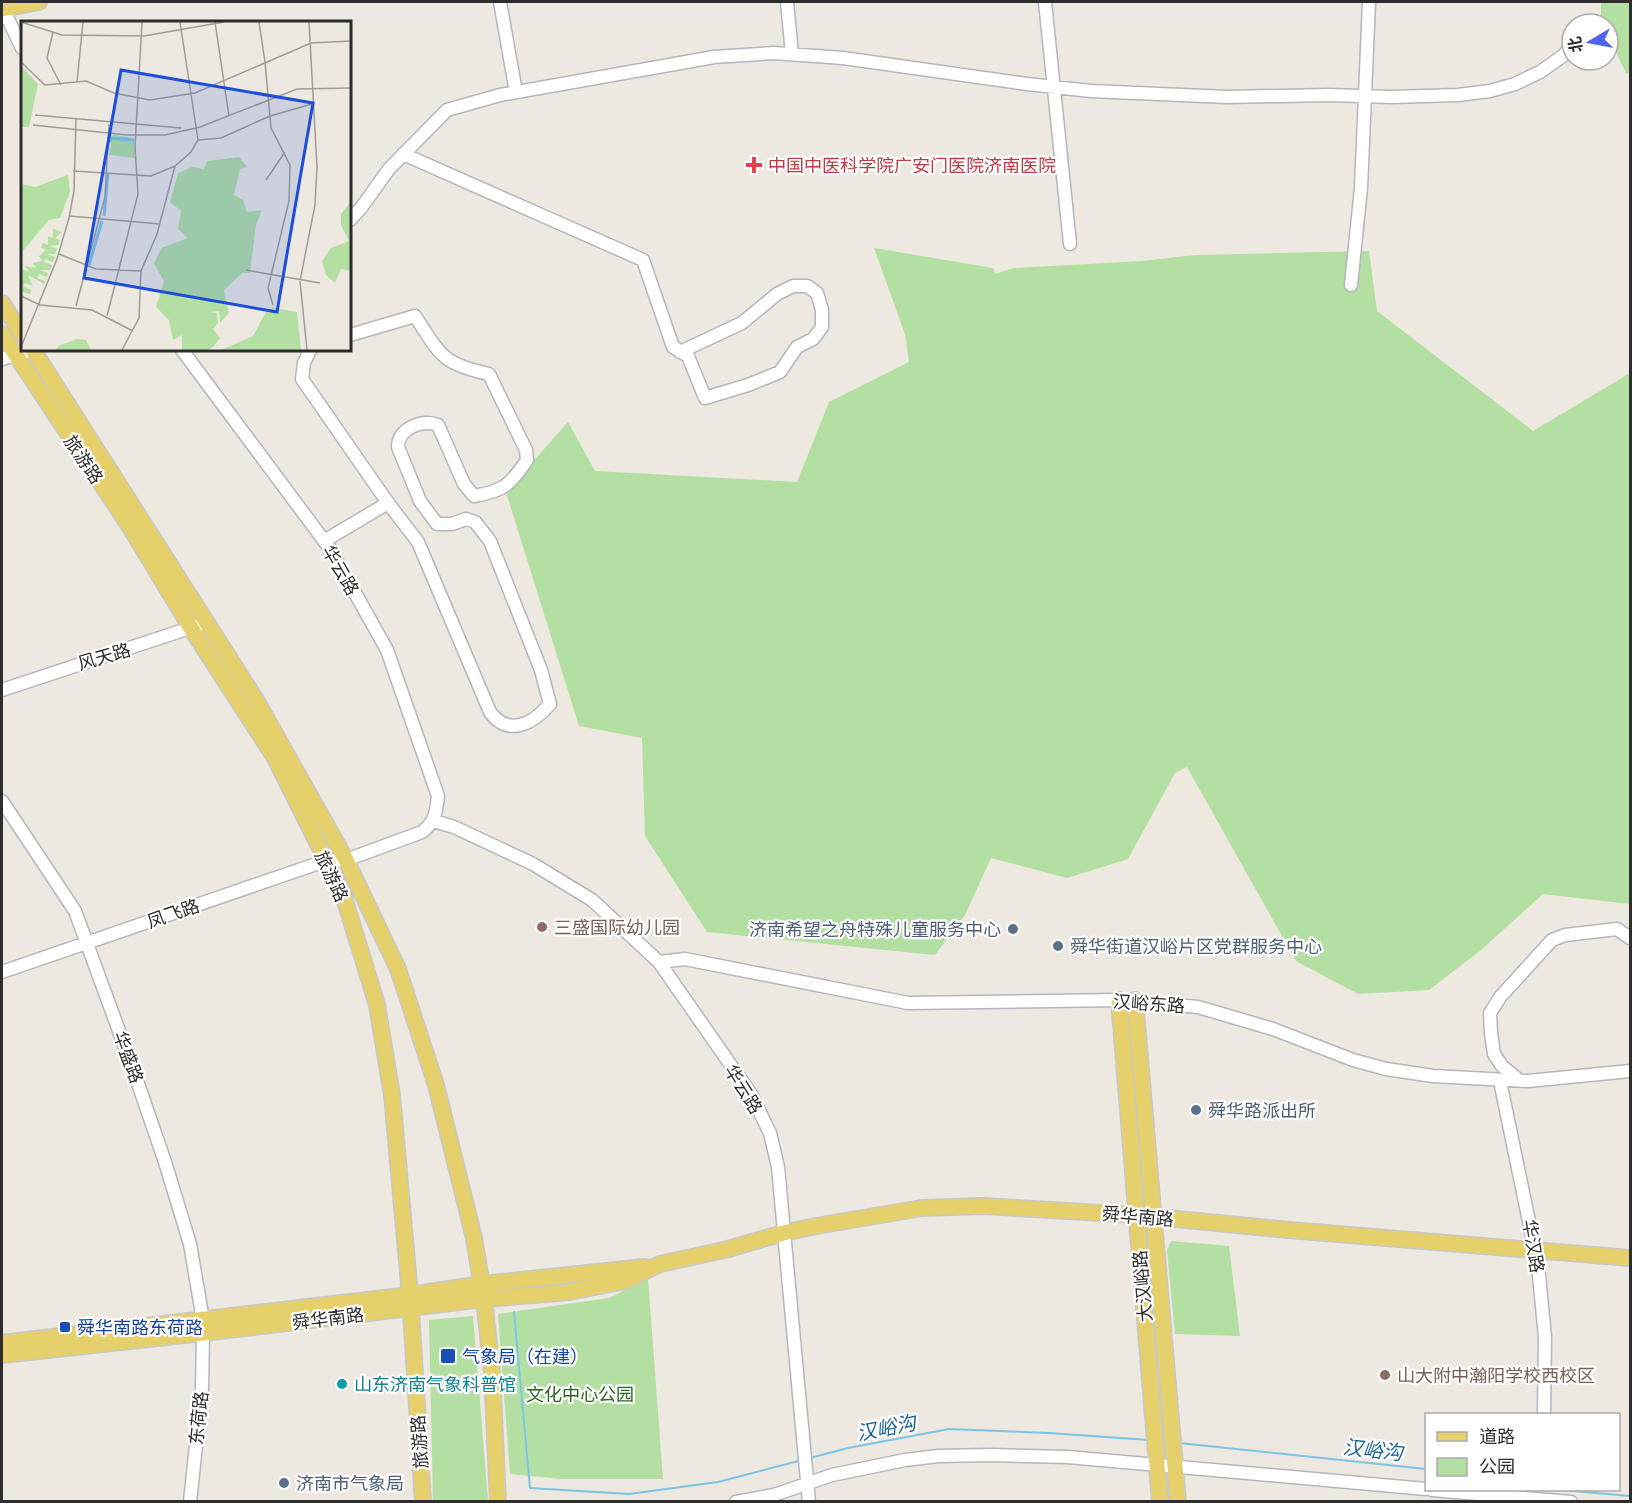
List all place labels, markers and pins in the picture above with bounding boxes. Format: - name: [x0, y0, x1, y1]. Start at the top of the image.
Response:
- place label: 中国中医科学院广安门医院济南医院: [768, 154, 1056, 176]
- marker: 中国中医科学院广安门医院济南医院: [745, 156, 763, 174]
- place label: 三盛国际幼儿园: [554, 916, 680, 938]
- place label: 济南希望之舟特殊儿童服务中心: [749, 918, 1001, 940]
- marker: 三盛国际幼儿园: [535, 920, 549, 934]
- marker: 济南希望之舟特殊儿童服务中心: [1006, 922, 1020, 936]
- place label: 舜华街道汉峪片区党群服务中心: [1070, 935, 1322, 957]
- marker: 舜华街道汉峪片区党群服务中心: [1051, 939, 1065, 953]
- place label: 舜华路派出所: [1208, 1099, 1316, 1121]
- marker: 舜华路派出所: [1189, 1103, 1203, 1117]
- place label: 舜华南路东荷路: [77, 1316, 203, 1338]
- marker: 舜华南路东荷路: [58, 1320, 72, 1334]
- place label: 气象局（在建）: [462, 1345, 588, 1367]
- marker: 气象局（在建）: [439, 1347, 457, 1365]
- place label: 山大附中瀚阳学校西校区: [1397, 1364, 1595, 1386]
- marker: 山大附中瀚阳学校西校区: [1378, 1368, 1392, 1382]
- place label: 山东济南气象科普馆: [354, 1373, 516, 1395]
- marker: 山东济南气象科普馆: [335, 1377, 349, 1391]
- place label: 济南市气象局: [296, 1472, 404, 1494]
- marker: 济南市气象局: [277, 1476, 291, 1490]

